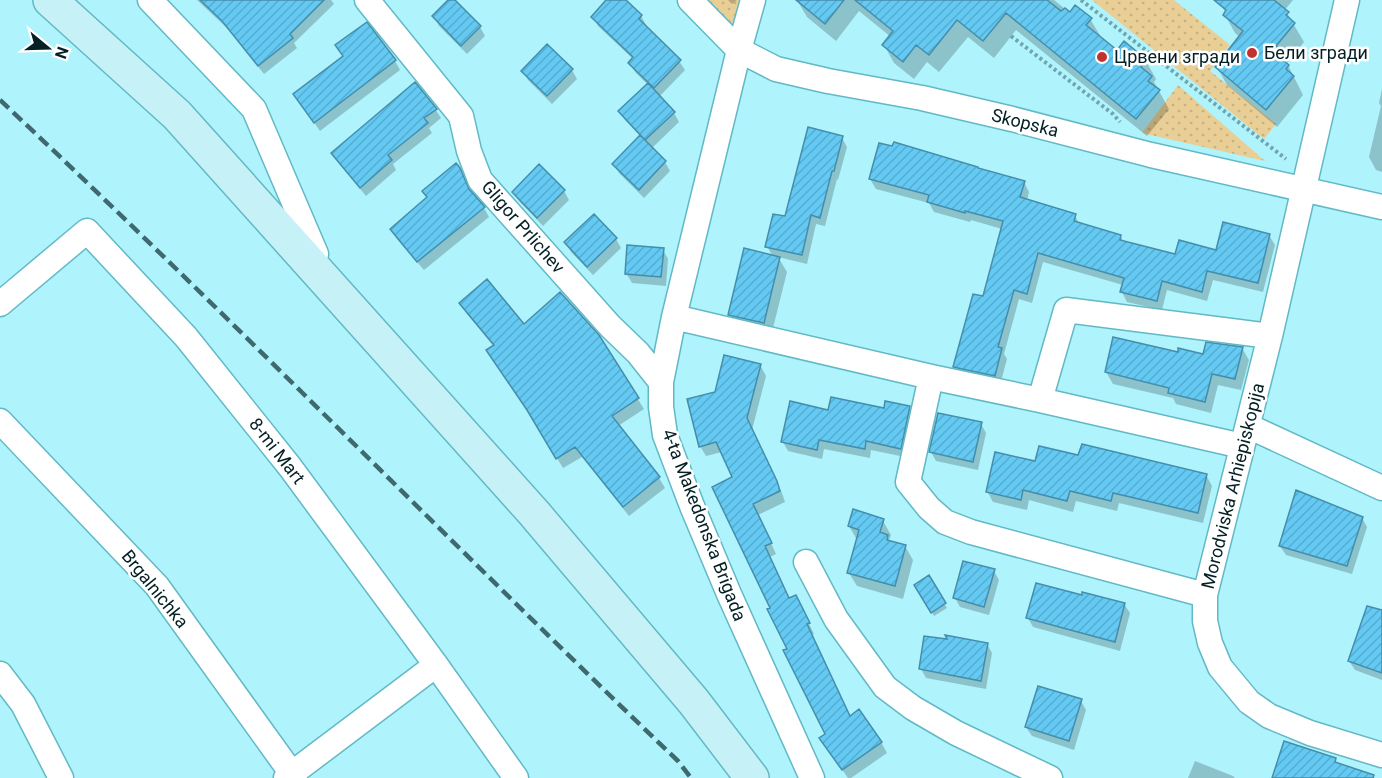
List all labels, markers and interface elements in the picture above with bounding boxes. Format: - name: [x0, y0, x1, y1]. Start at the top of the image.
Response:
- north arrow: [18, 18, 78, 78]
- place label: Бели згради: [1264, 42, 1368, 63]
- text: N: [51, 44, 73, 61]
- place label: Црвени згради: [1114, 46, 1240, 67]
- marker: Бели згради: [1245, 46, 1259, 60]
- marker: Црвени згради: [1095, 50, 1109, 64]
- street label: Skopska: [989, 104, 1061, 141]
- street label: Gligor Prlichev: [478, 176, 569, 277]
- street label: Morodviska Arhiepiskopija: [1197, 381, 1268, 591]
- street label: 8-mi Mart: [245, 414, 310, 488]
- street label: 4-ta Makedonska Brigada: [658, 426, 751, 624]
- street label: Brgalnichka: [118, 546, 193, 632]

